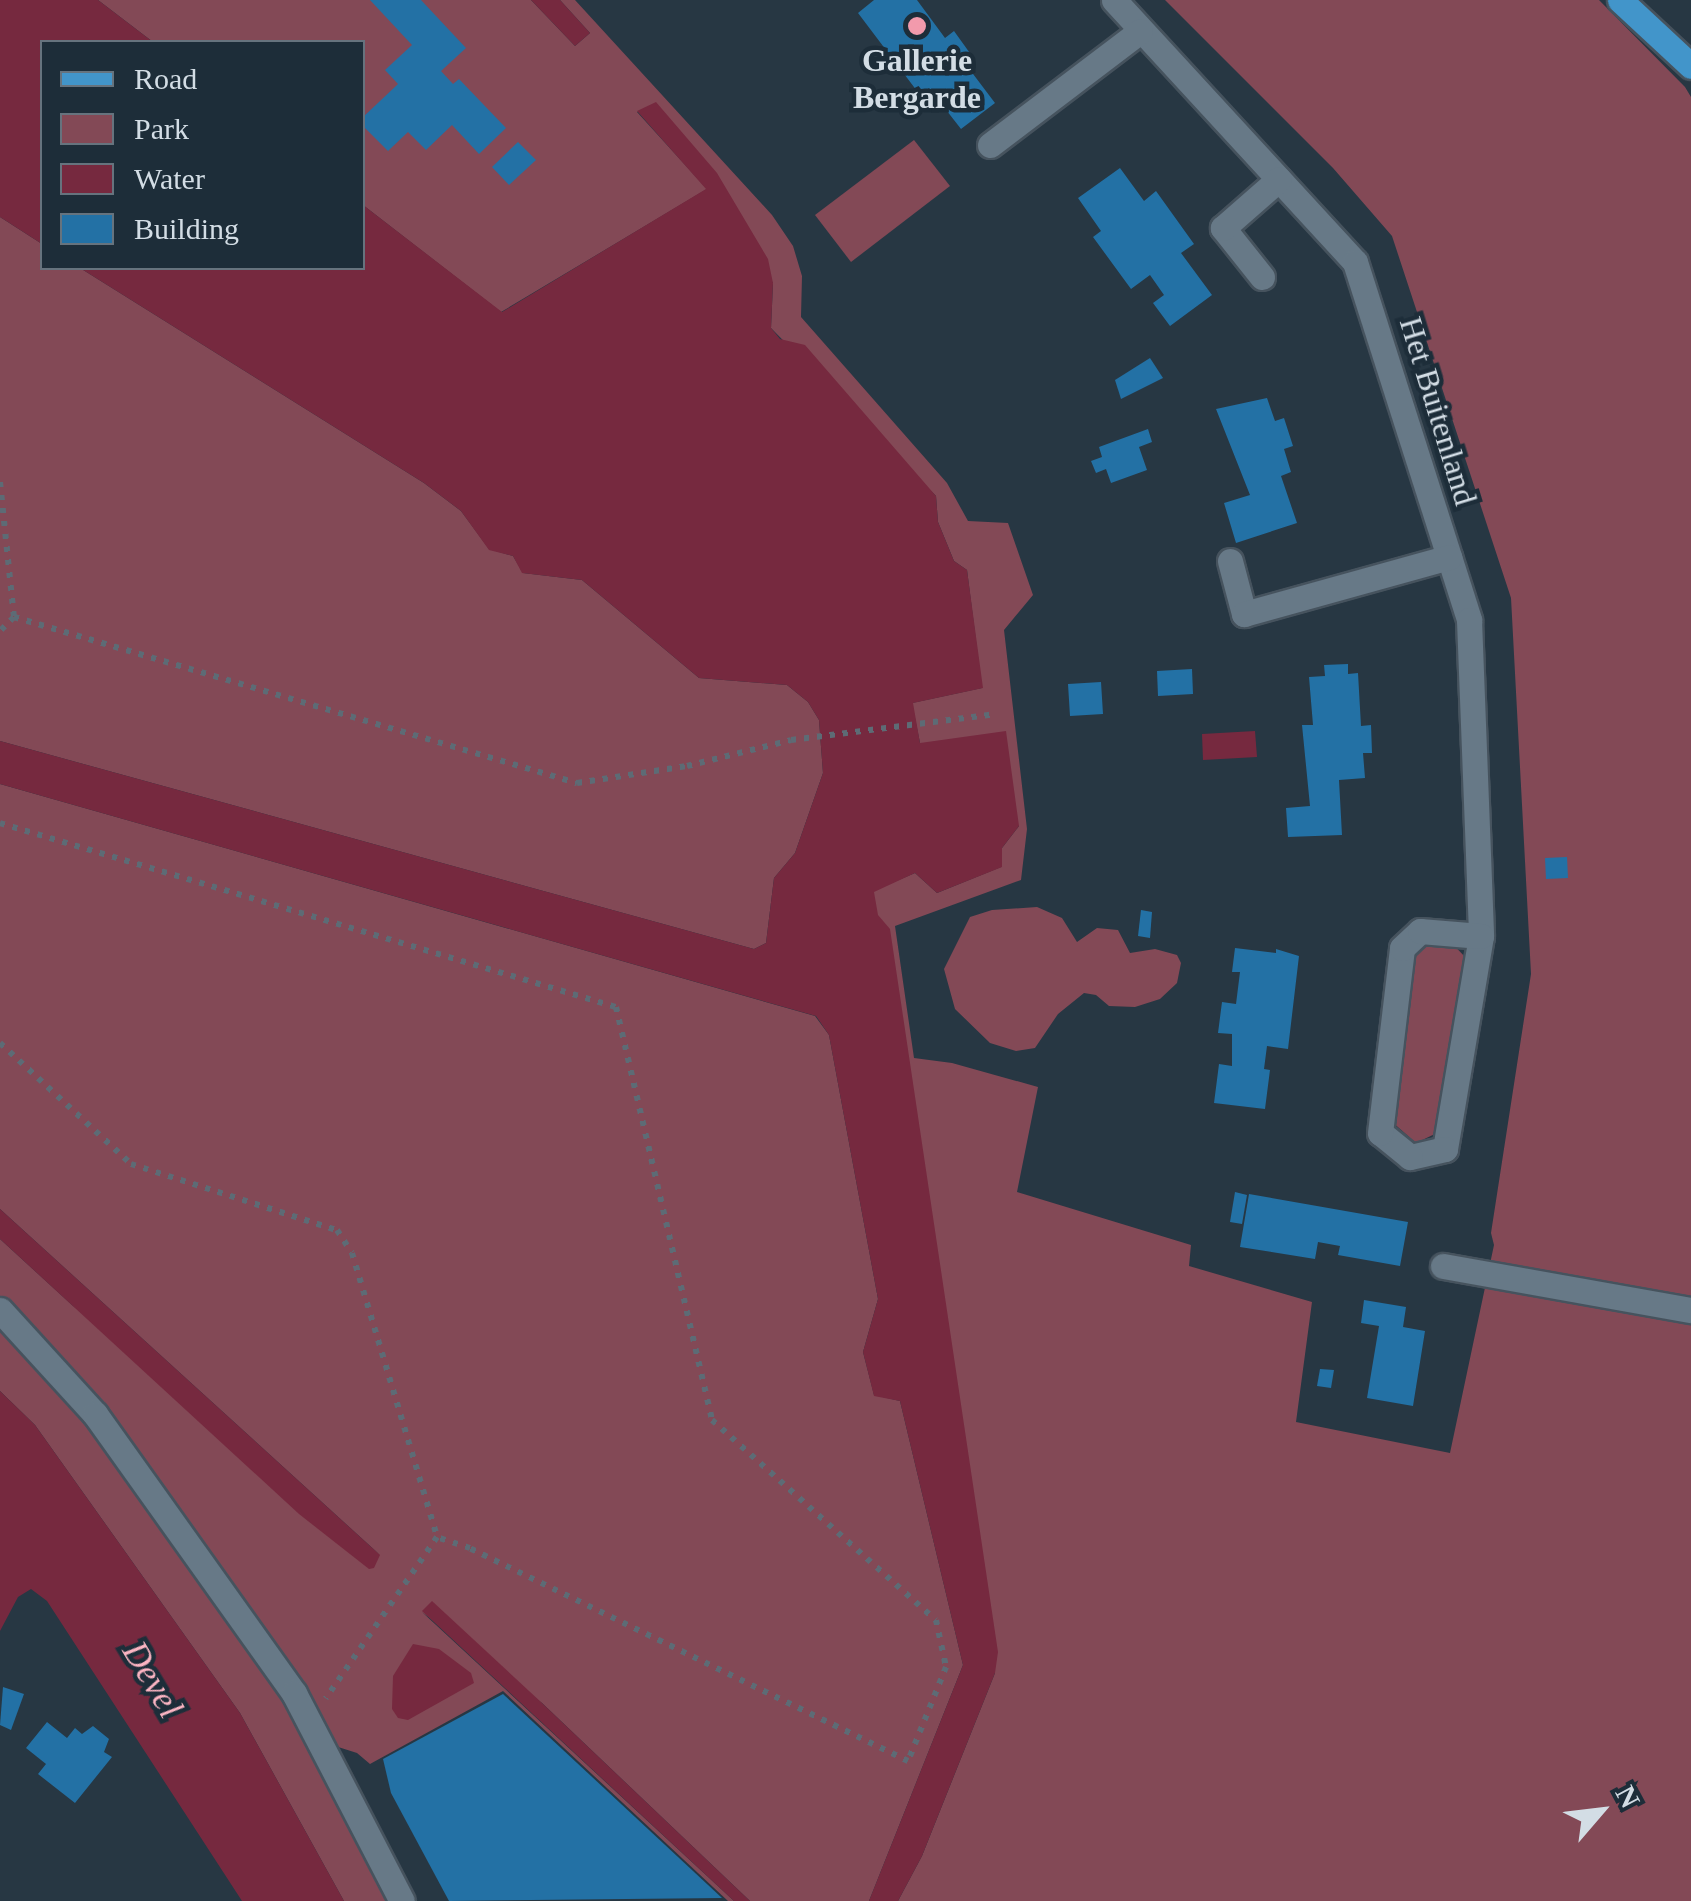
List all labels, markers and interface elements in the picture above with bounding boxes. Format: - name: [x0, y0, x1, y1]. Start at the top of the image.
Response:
- marker: Gallerie Bergarde: [906, 15, 928, 37]
- legend: [40, 40, 365, 270]
- place label: Gallerie Bergarde: [853, 42, 981, 117]
- text: Road: [134, 62, 197, 95]
- text: Park: [134, 112, 189, 145]
- text: Water: [134, 162, 205, 195]
- text: Building: [134, 212, 239, 245]
- street label: Het Buitenland: [1391, 312, 1485, 510]
- water label: Devel: [113, 1634, 191, 1726]
- north arrow: [1551, 1761, 1651, 1861]
- text: N: [1609, 1780, 1646, 1813]

